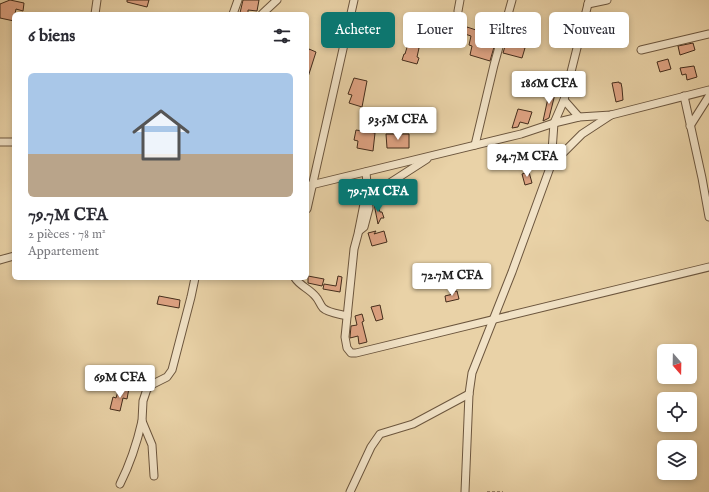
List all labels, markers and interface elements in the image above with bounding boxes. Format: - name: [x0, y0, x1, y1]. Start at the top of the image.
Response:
- chip: Acheter: [321, 12, 395, 48]
- chip: Louer: [403, 12, 467, 48]
- chip: Filtres: [475, 12, 541, 48]
- chip: Nouveau: [549, 12, 629, 48]
- icon: filters: [271, 25, 293, 47]
- text: 6 biens: [28, 26, 75, 47]
- pin: 186M CFA: [508, 71, 590, 105]
- text: 186M CFA: [521, 75, 577, 92]
- icon: home: [125, 99, 197, 171]
- pin: 93.5M CFA: [352, 107, 444, 141]
- text: 93.5M CFA: [368, 111, 428, 128]
- pin: 94.7M CFA: [481, 144, 573, 178]
- text: 94.7M CFA: [496, 148, 558, 165]
- pin: 79.7M CFA: [332, 179, 424, 213]
- text: 79.7M CFA: [348, 183, 408, 200]
- text: 79.7M CFA: [28, 205, 108, 226]
- text: 2 pièces · 78 m²: [28, 226, 106, 243]
- text: Appartement: [28, 243, 99, 260]
- pin: 72.7M CFA: [406, 263, 498, 297]
- text: 72.7M CFA: [421, 267, 483, 284]
- north arrow: [657, 344, 697, 384]
- map controls: [657, 344, 697, 480]
- pin: 69M CFA: [83, 365, 157, 399]
- text: 69M CFA: [94, 369, 146, 386]
- button: locate: [657, 392, 697, 432]
- button: layers: [657, 440, 697, 480]

